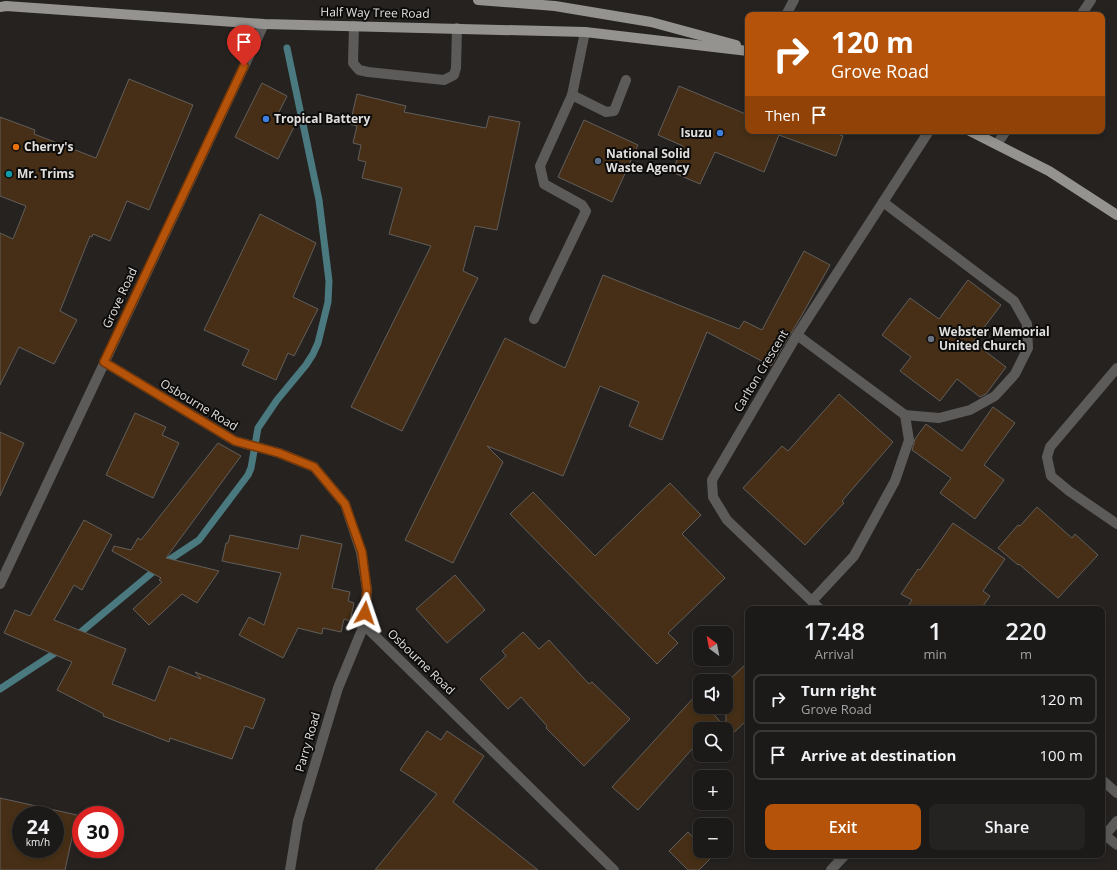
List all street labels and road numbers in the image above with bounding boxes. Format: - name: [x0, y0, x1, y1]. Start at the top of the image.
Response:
- street label: Half Way Tree Road: [320, 3, 430, 22]
- street label: Grove Road: [98, 265, 141, 331]
- street label: Carlton Crescent: [729, 326, 792, 415]
- street label: Osbourne Road: [157, 375, 241, 434]
- street label: Osbourne Road: [384, 625, 459, 698]
- street label: Parry Road: [291, 710, 324, 774]

